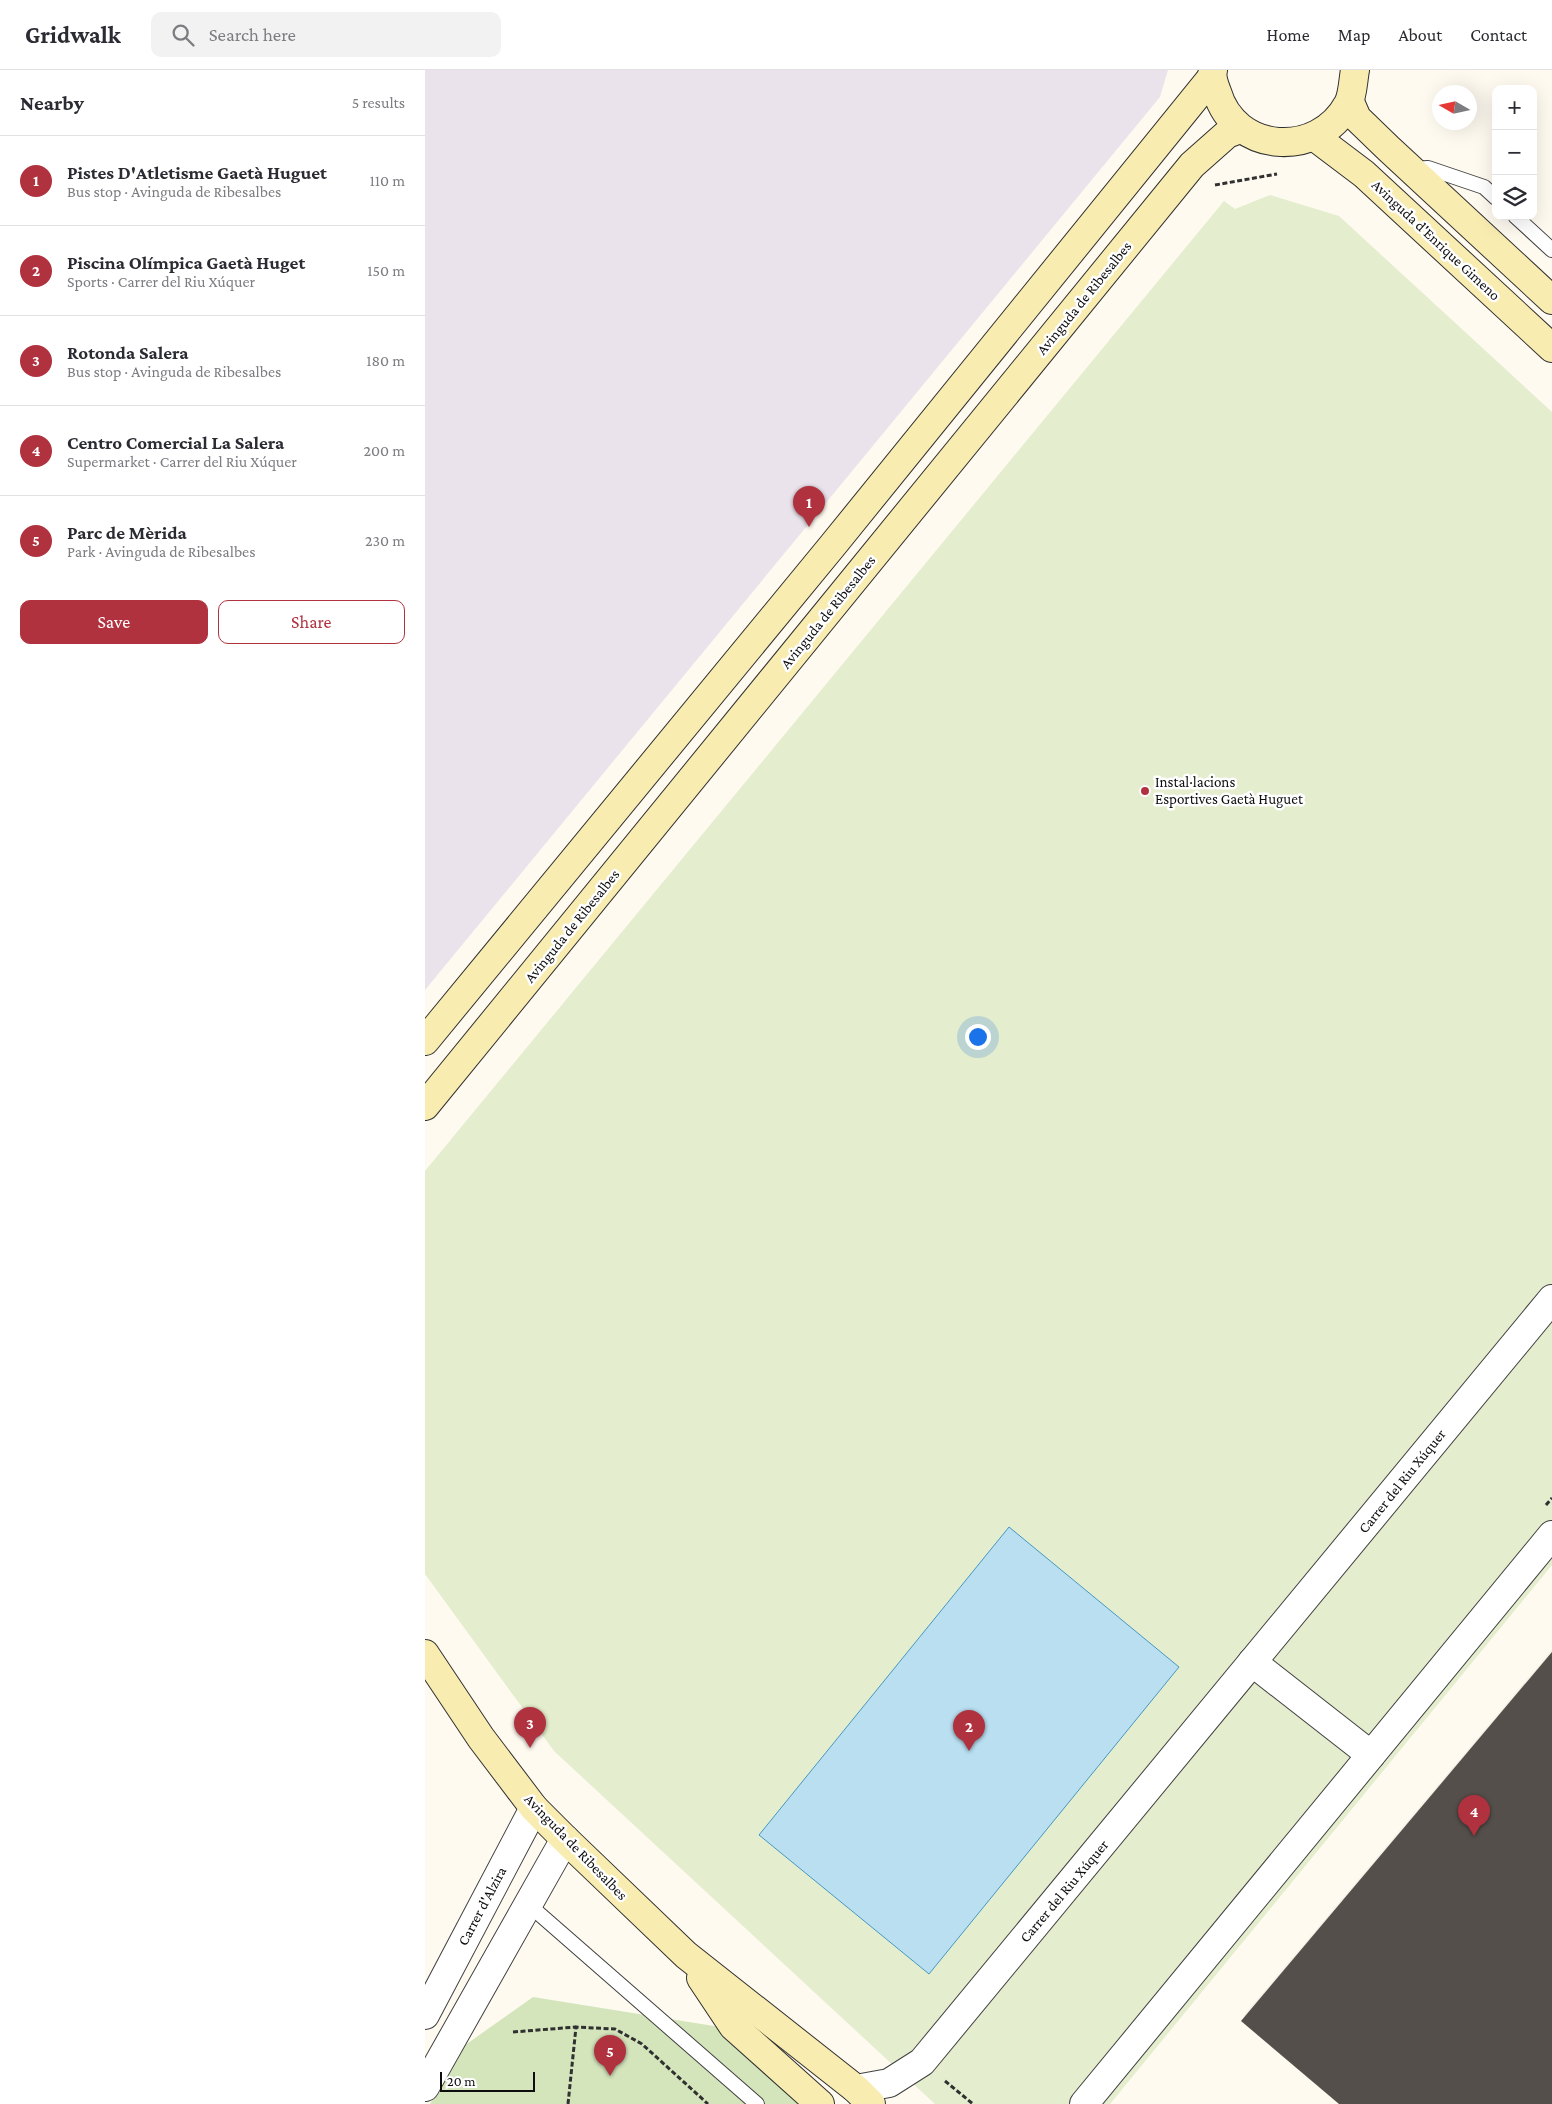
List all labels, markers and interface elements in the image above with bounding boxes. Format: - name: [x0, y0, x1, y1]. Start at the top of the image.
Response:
- search box: [151, 12, 501, 57]
- text: Gridwalk: [25, 21, 121, 48]
- icon: search: [169, 21, 197, 49]
- text: Search here: [209, 24, 296, 45]
- text: Home: [1267, 25, 1310, 45]
- text: Map: [1338, 25, 1370, 45]
- text: About: [1398, 25, 1442, 45]
- text: Contact: [1470, 25, 1527, 45]
- north arrow: [1432, 85, 1477, 130]
- map controls: [1492, 85, 1537, 220]
- button: +: [1492, 85, 1537, 130]
- text: Nearby: [20, 91, 84, 115]
- text: 5 results: [352, 94, 405, 111]
- button: −: [1492, 130, 1537, 175]
- text: Pistes D'Atletisme Gaetà Huguet: [67, 162, 327, 183]
- text: 1: [33, 172, 39, 189]
- text: 110 m: [369, 172, 405, 189]
- button: layers: [1492, 175, 1537, 220]
- street label: Avinguda d'Enrique Gimeno: [1368, 176, 1503, 304]
- text: Bus stop · Avinguda de Ribesalbes: [67, 183, 281, 200]
- street label: Avinguda de Ribesalbes: [1033, 238, 1135, 358]
- text: Piscina Olímpica Gaetà Huget: [67, 252, 305, 273]
- text: 2: [32, 262, 40, 279]
- text: 150 m: [367, 262, 405, 279]
- text: Sports · Carrer del Riu Xúquer: [67, 273, 255, 290]
- text: Rotonda Salera: [67, 342, 189, 363]
- text: 3: [32, 352, 40, 369]
- text: 180 m: [366, 352, 405, 369]
- text: Bus stop · Avinguda de Ribesalbes: [67, 363, 281, 380]
- text: Centro Comercial La Salera: [67, 432, 284, 453]
- text: 4: [32, 442, 40, 459]
- text: 200 m: [363, 442, 405, 459]
- text: Supermarket · Carrer del Riu Xúquer: [67, 453, 297, 470]
- pin: 1: [793, 486, 825, 527]
- text: Parc de Mèrida: [67, 522, 187, 543]
- text: 5: [32, 532, 40, 549]
- text: 230 m: [365, 532, 405, 549]
- text: Park · Avinguda de Ribesalbes: [67, 543, 255, 560]
- street label: Avinguda de Ribesalbes: [777, 552, 879, 672]
- button: Save: [20, 600, 208, 644]
- button: Share: [218, 600, 405, 644]
- place label: Instal·lacions Esportives Gaetà Huguet: [1155, 774, 1304, 808]
- marker: Instal·lacions Esportives Gaetà Huguet: [1139, 785, 1151, 797]
- street label: Avinguda de Ribesalbes: [521, 866, 623, 986]
- your location: [965, 1024, 991, 1050]
- street label: Carrer del Riu Xúquer: [1355, 1425, 1450, 1537]
- pin: 3: [514, 1707, 546, 1748]
- pin: 2: [953, 1710, 985, 1751]
- street label: Avinguda de Ribesalbes: [521, 1791, 631, 1904]
- pin: 4: [1458, 1795, 1490, 1836]
- street label: Carrer del Riu Xúquer: [1016, 1836, 1113, 1946]
- street label: Carrer d'Alzira: [455, 1864, 509, 1948]
- pin: 5: [594, 2035, 626, 2076]
- scale bar: [440, 2069, 535, 2092]
- text: 20 m: [447, 2073, 475, 2089]

